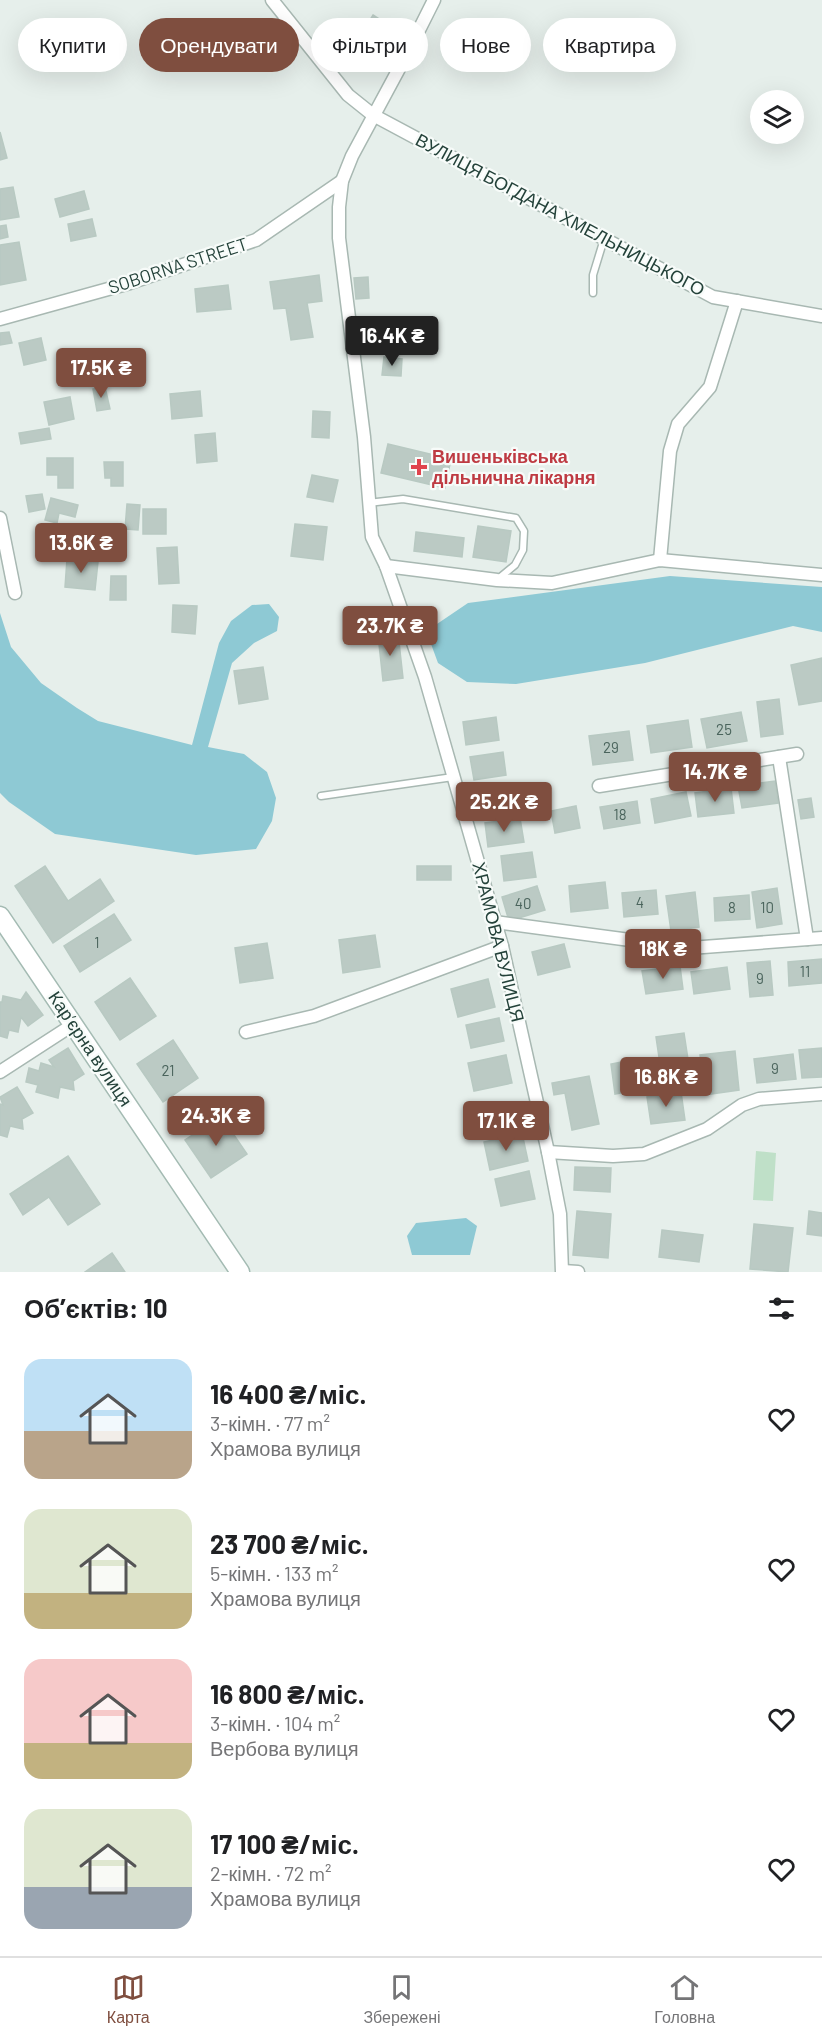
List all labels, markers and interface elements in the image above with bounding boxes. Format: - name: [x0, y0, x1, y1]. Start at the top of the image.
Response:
- chip: Купити: [18, 18, 127, 72]
- chip: Орендувати: [139, 18, 299, 72]
- chip: Фільтри: [311, 18, 428, 72]
- chip: Нове: [440, 18, 531, 72]
- chip: Квартира: [543, 18, 676, 72]
- map controls: [750, 90, 804, 144]
- button: layers: [750, 90, 804, 144]
- street label: ВУЛИЦЯ БОГДАНА ХМЕЛЬНИЦЬКОГО: [412, 128, 709, 300]
- street label: SOBORNA STREET: [105, 232, 250, 298]
- pin: 16.4K ₴: [337, 316, 447, 367]
- text: 16.4K ₴: [359, 323, 425, 347]
- pin: 17.5K ₴: [46, 348, 156, 399]
- text: 17.5K ₴: [70, 355, 132, 379]
- place label: Вишеньківська дільнична лікарня: [432, 445, 596, 488]
- marker: Вишеньківська дільнична лікарня: [410, 458, 428, 476]
- pin: 13.6K ₴: [26, 523, 136, 574]
- text: 13.6K ₴: [49, 530, 113, 554]
- pin: 23.7K ₴: [335, 606, 445, 657]
- text: 23.7K ₴: [357, 613, 423, 637]
- house number: 25: [716, 720, 732, 738]
- house number: 29: [603, 738, 619, 756]
- pin: 14.7K ₴: [660, 752, 770, 803]
- text: 14.7K ₴: [683, 759, 747, 783]
- pin: 25.2K ₴: [449, 782, 559, 833]
- text: 25.2K ₴: [470, 789, 538, 813]
- house number: 18: [613, 805, 627, 823]
- street label: ХРАМОВА ВУЛИЦЯ: [468, 859, 529, 1024]
- house number: 4: [636, 893, 644, 911]
- house number: 40: [515, 894, 531, 912]
- house number: 8: [728, 898, 736, 916]
- house number: 10: [760, 898, 774, 916]
- pin: 18K ₴: [621, 929, 705, 980]
- house number: 1: [94, 933, 100, 951]
- text: 18K ₴: [639, 936, 687, 960]
- house number: 11: [800, 962, 810, 980]
- house number: 9: [756, 969, 764, 987]
- street label: Карʼєрна вулиця: [44, 987, 137, 1110]
- pin: 16.8K ₴: [611, 1057, 721, 1108]
- house number: 9: [771, 1059, 779, 1077]
- house number: 21: [161, 1061, 175, 1079]
- text: 16.8K ₴: [634, 1064, 698, 1088]
- pin: 24.3K ₴: [161, 1096, 271, 1147]
- pin: 17.1K ₴: [451, 1101, 561, 1152]
- text: 24.3K ₴: [181, 1103, 251, 1127]
- text: 17.1K ₴: [477, 1108, 535, 1132]
- text: Об’єктів: 10: [24, 1292, 168, 1323]
- icon: filters: [765, 1292, 798, 1325]
- text: 16 400 ₴/міс.: [210, 1378, 367, 1409]
- icon: home: [72, 1383, 144, 1455]
- icon: heart: [765, 1403, 798, 1436]
- text: 3-кімн. · 77 m²: [210, 1411, 330, 1435]
- text: Храмова вулиця: [210, 1436, 361, 1460]
- text: 23 700 ₴/міс.: [210, 1528, 369, 1559]
- icon: home: [72, 1533, 144, 1605]
- icon: heart: [765, 1553, 798, 1586]
- text: 5-кімн. · 133 m²: [210, 1561, 339, 1585]
- text: Храмова вулиця: [210, 1586, 361, 1610]
- text: 16 800 ₴/міс.: [210, 1678, 365, 1709]
- icon: home: [72, 1683, 144, 1755]
- icon: heart: [765, 1703, 798, 1736]
- text: 3-кімн. · 104 m²: [210, 1711, 340, 1735]
- text: Вербова вулиця: [210, 1736, 359, 1760]
- text: 17 100 ₴/міс.: [210, 1828, 359, 1859]
- icon: home: [72, 1833, 144, 1905]
- icon: heart: [765, 1853, 798, 1886]
- text: 2-кімн. · 72 m²: [210, 1861, 332, 1885]
- text: Храмова вулиця: [210, 1886, 361, 1910]
- tab: Карта: [107, 1971, 150, 2027]
- tab: Збережені: [363, 1971, 441, 2027]
- tab: Головна: [654, 1971, 715, 2027]

